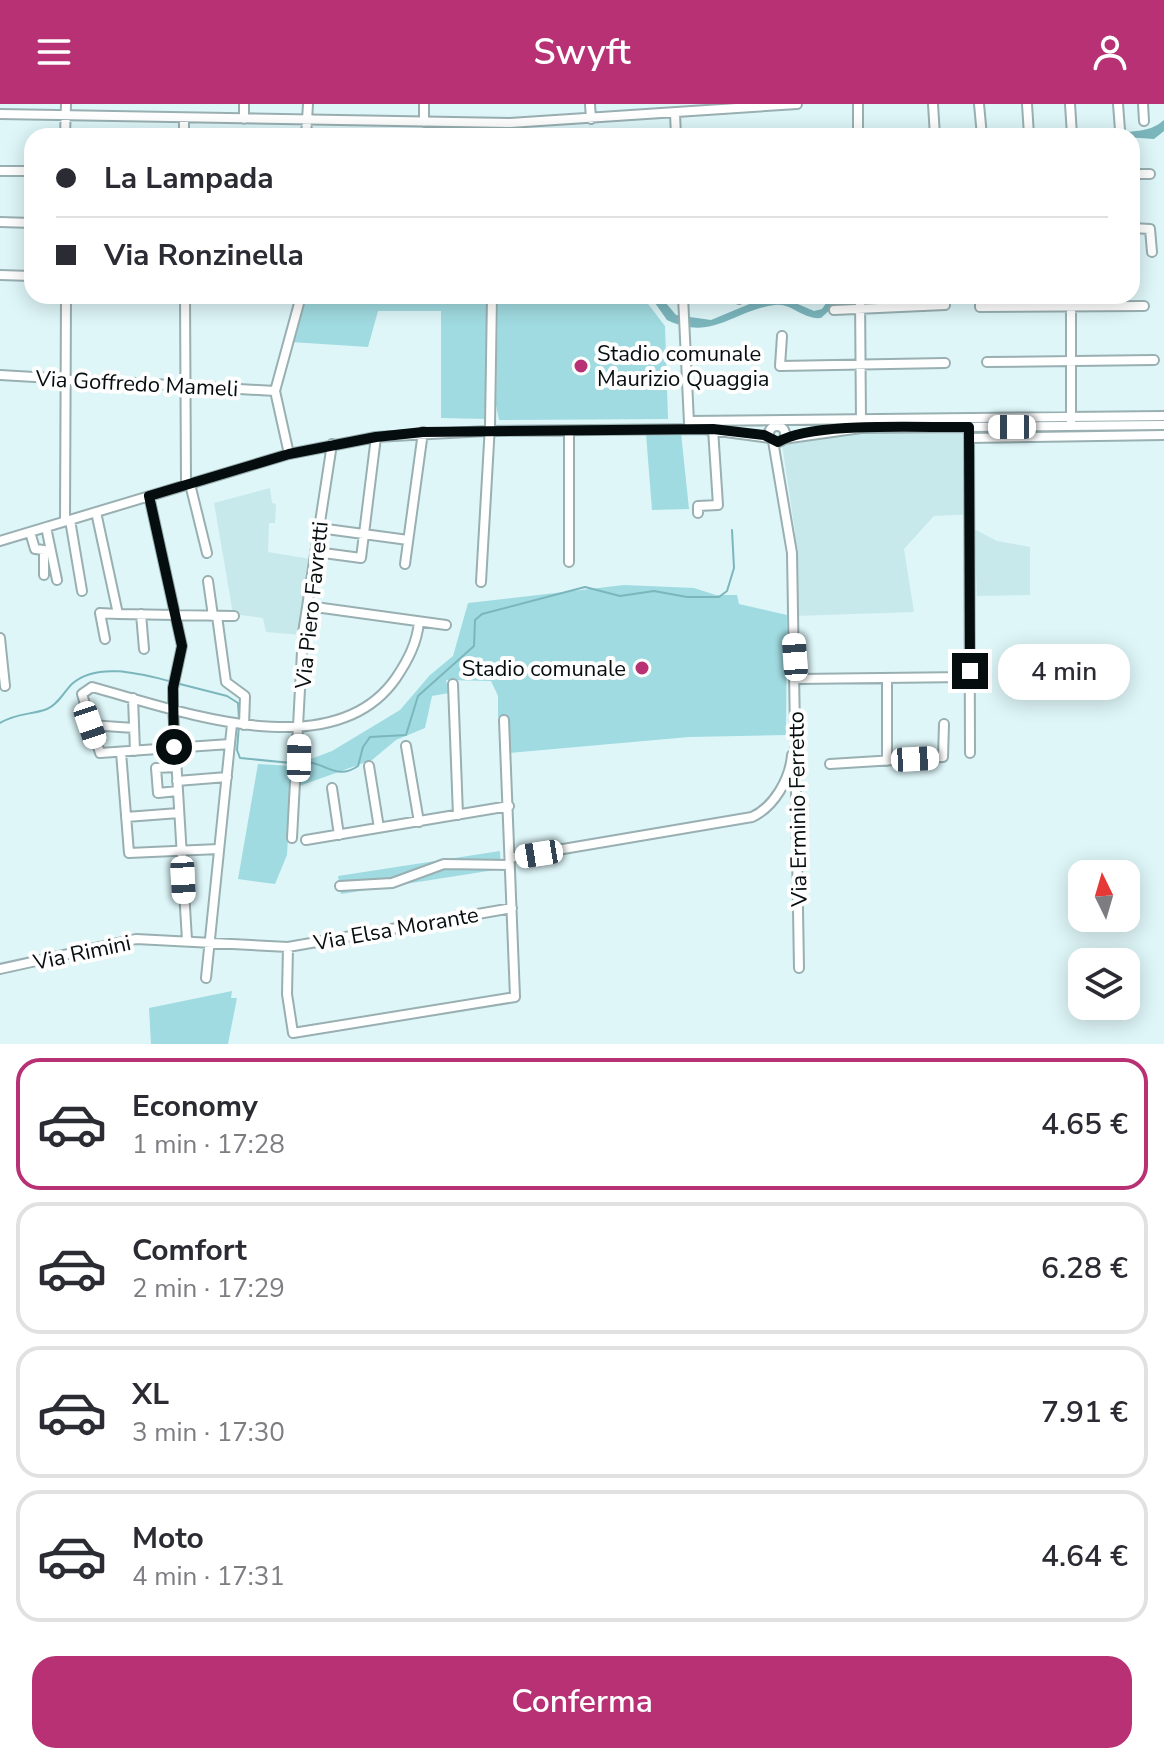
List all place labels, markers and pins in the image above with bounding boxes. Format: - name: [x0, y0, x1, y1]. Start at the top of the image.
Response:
- place label: Stadio comunale Maurizio Quaggia: [597, 339, 769, 394]
- marker: Stadio comunale Maurizio Quaggia: [572, 357, 590, 375]
- place label: Stadio comunale: [462, 654, 626, 684]
- marker: Stadio comunale: [633, 659, 651, 677]

